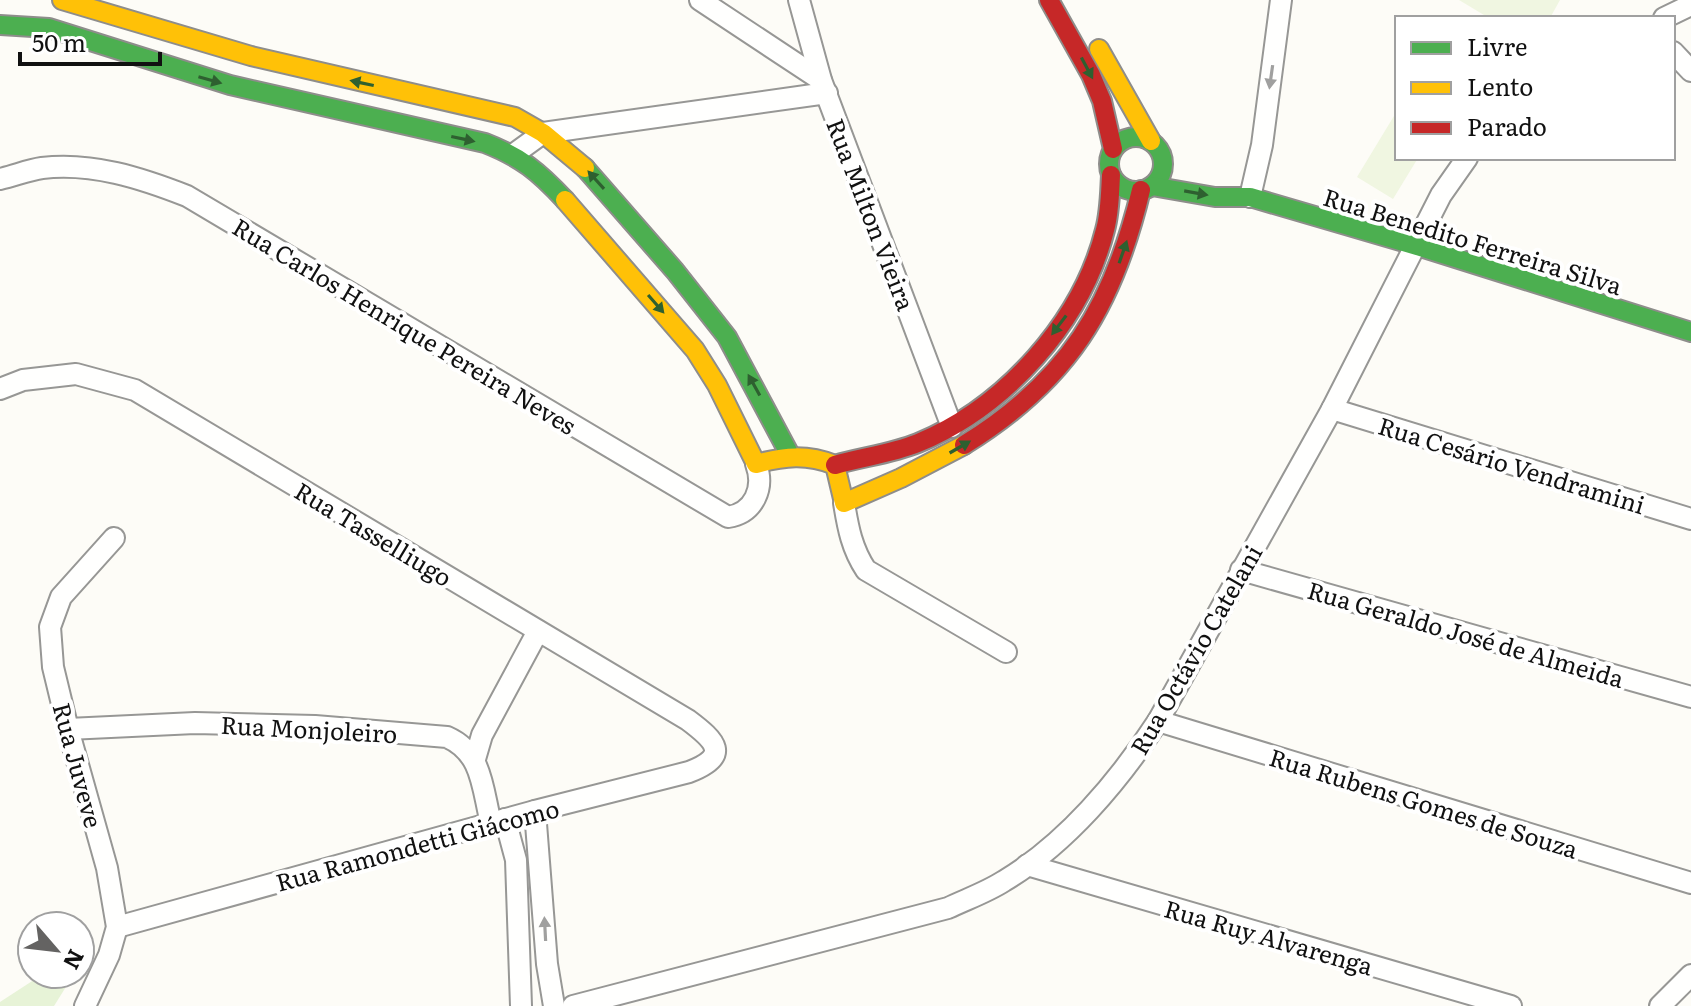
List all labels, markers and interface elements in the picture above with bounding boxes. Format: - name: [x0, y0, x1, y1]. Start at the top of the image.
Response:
- scale bar: [20, 16, 160, 66]
- legend: [1395, 16, 1675, 160]
- text: 50 m: [32, 24, 86, 59]
- text: Livre: [1467, 28, 1527, 63]
- one-way arrow: [1080, 57, 1094, 79]
- one-way arrow: [1264, 65, 1277, 90]
- text: Lento: [1467, 68, 1533, 103]
- one-way arrow: [198, 74, 222, 87]
- one-way arrow: [349, 76, 374, 89]
- text: Parado: [1467, 108, 1547, 143]
- street label: Rua Milton Vieira: [819, 113, 925, 315]
- one-way arrow: [451, 133, 476, 145]
- one-way arrow: [587, 171, 605, 190]
- street label: Rua Benedito Ferreira Silva: [1319, 178, 1627, 302]
- one-way arrow: [1184, 188, 1209, 200]
- street label: Rua Carlos Henrique Pereira Neves: [227, 208, 583, 442]
- one-way arrow: [1117, 240, 1129, 264]
- one-way arrow: [646, 294, 664, 313]
- one-way arrow: [1051, 314, 1067, 336]
- one-way arrow: [747, 374, 761, 397]
- street label: Rua Cesário Vendramini: [1374, 407, 1650, 521]
- one-way arrow: [948, 440, 971, 454]
- street label: Rua Tasselliugo: [289, 472, 459, 594]
- street label: Rua Octávio Catelani: [1121, 538, 1269, 760]
- street label: Rua Geraldo José de Almeida: [1304, 571, 1628, 695]
- street label: Rua Juveve: [46, 699, 112, 831]
- street label: Rua Monjoleiro: [220, 706, 398, 750]
- street label: Rua Rubens Gomes de Souza: [1265, 738, 1583, 866]
- street label: Rua Ramondetti Giácomo: [271, 789, 563, 899]
- street label: Rua Ruy Alvarenga: [1161, 889, 1377, 983]
- north arrow: [16, 910, 96, 990]
- one-way arrow: [538, 916, 551, 941]
- text: N: [56, 944, 94, 976]

